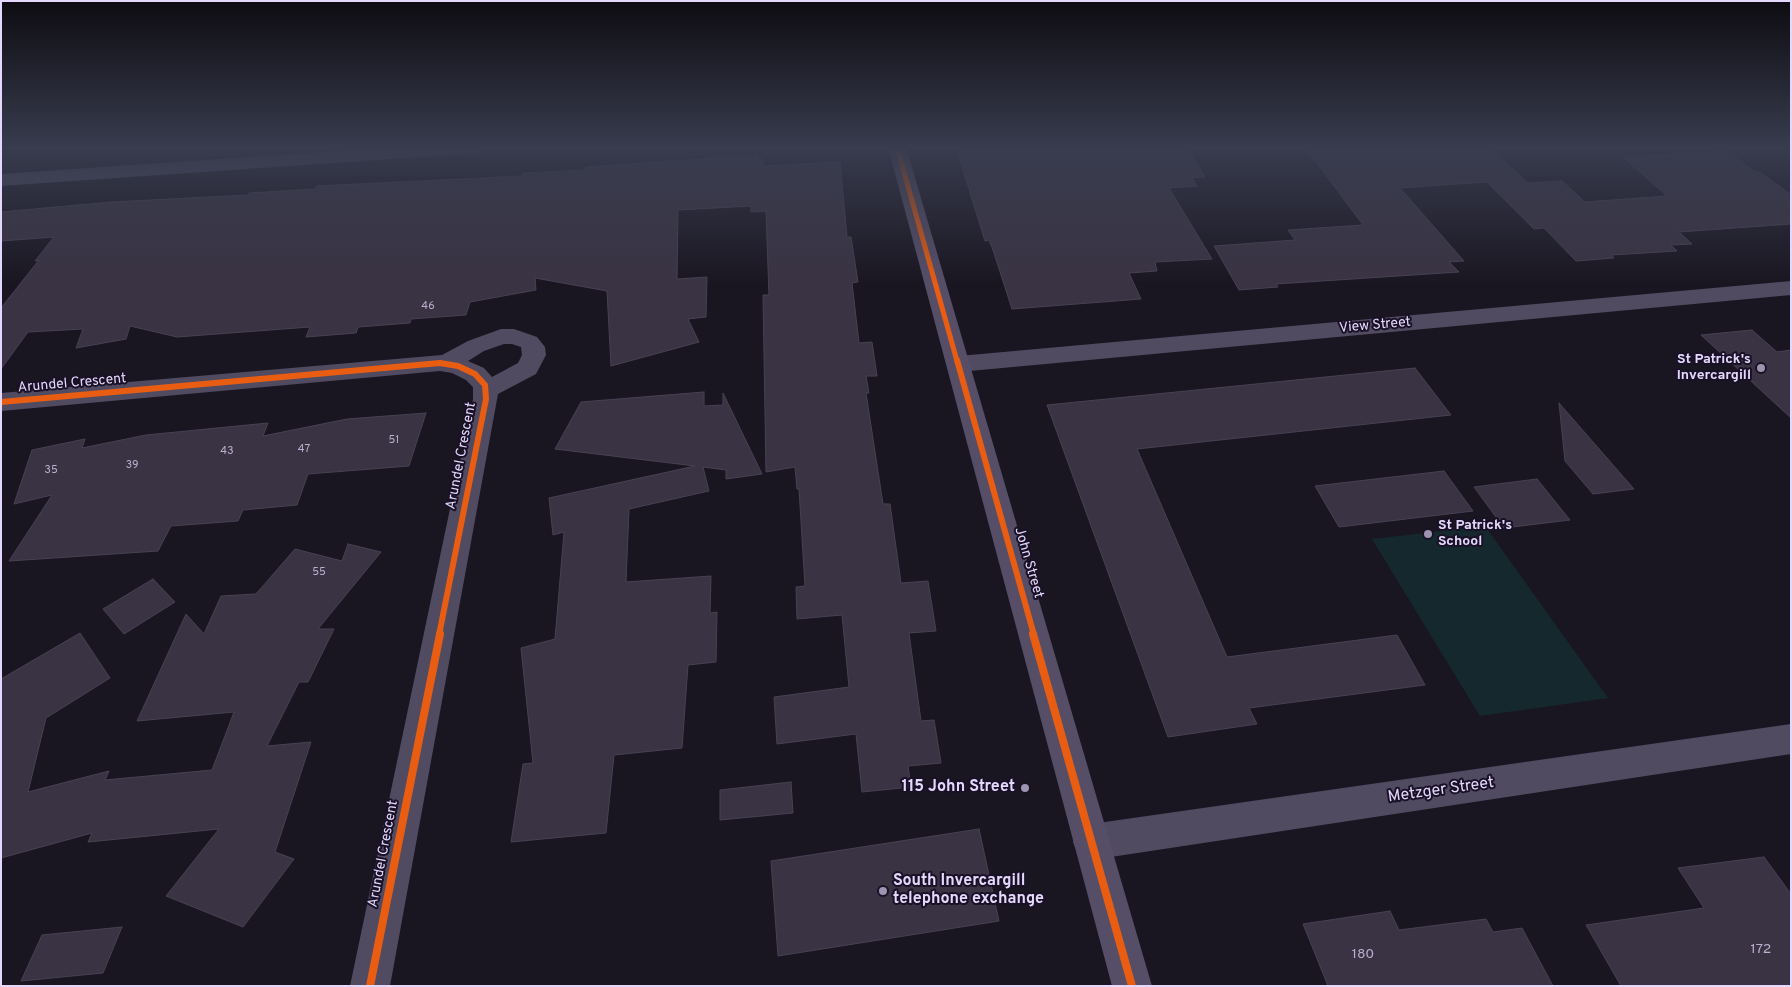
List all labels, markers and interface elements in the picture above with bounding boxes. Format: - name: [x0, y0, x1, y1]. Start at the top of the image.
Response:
- house number: 46: [421, 300, 435, 314]
- street label: View Street: [1338, 314, 1412, 338]
- place label: St Patrick's Invercargill: [1677, 352, 1751, 384]
- marker: St Patrick's Invercargill: [1755, 362, 1767, 374]
- street label: Arundel Crescent: [17, 371, 127, 397]
- street label: Arundel Crescent: [443, 401, 481, 511]
- house number: 51: [389, 434, 399, 448]
- house number: 47: [298, 443, 310, 457]
- house number: 43: [220, 445, 234, 459]
- house number: 39: [126, 459, 138, 473]
- house number: 35: [44, 464, 58, 478]
- place label: St Patrick's School: [1438, 518, 1512, 550]
- street label: John Street: [1010, 525, 1046, 601]
- marker: St Patrick's School: [1422, 528, 1434, 540]
- house number: 55: [312, 566, 326, 580]
- street label: Metzger Street: [1387, 774, 1495, 808]
- place label: 115 John Street: [902, 778, 1015, 798]
- marker: 115 John Street: [1019, 782, 1031, 794]
- street label: Arundel Crescent: [365, 799, 403, 909]
- place label: South Invercargill telephone exchange: [893, 872, 1044, 910]
- marker: South Invercargill telephone exchange: [877, 885, 889, 897]
- house number: 172: [1751, 942, 1771, 958]
- house number: 180: [1352, 947, 1374, 963]

